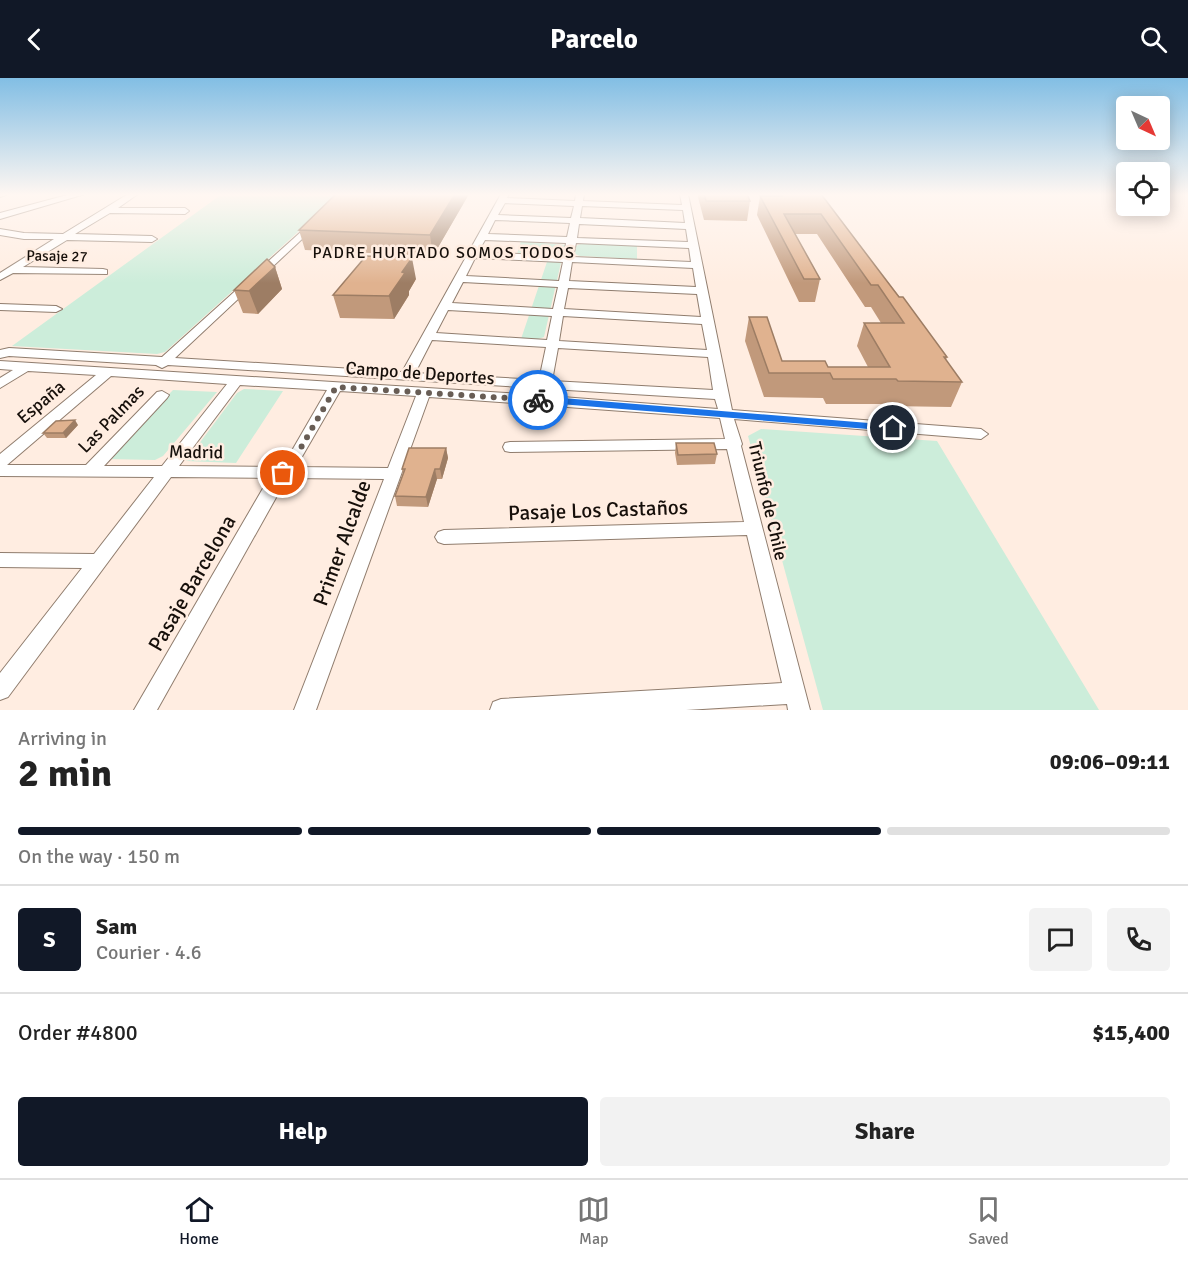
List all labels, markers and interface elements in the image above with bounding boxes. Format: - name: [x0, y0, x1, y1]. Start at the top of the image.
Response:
- icon: back: [18, 23, 51, 56]
- text: Parcelo: [550, 23, 638, 56]
- icon: search: [1137, 23, 1170, 56]
- north arrow: [1116, 96, 1170, 150]
- map controls: [1116, 96, 1170, 216]
- button: locate: [1116, 162, 1170, 216]
- district label: PADRE HURTADO SOMOS TODOS: [313, 243, 575, 263]
- street label: Pasaje 27: [26, 246, 88, 266]
- street label: Campo de Deportes: [345, 357, 495, 389]
- courier: [508, 370, 568, 430]
- street label: España: [13, 376, 69, 428]
- street label: Las Palmas: [73, 380, 149, 457]
- icon: bike: [522, 384, 555, 417]
- pin: [867, 402, 918, 453]
- icon: home: [876, 411, 909, 444]
- street label: Triunfo de Chile: [744, 440, 792, 562]
- street label: Madrid: [169, 441, 223, 463]
- pin: [257, 447, 308, 498]
- icon: bag: [266, 456, 299, 489]
- street label: Primer Alcalde: [307, 477, 377, 609]
- street label: Pasaje Los Castaños: [508, 494, 688, 526]
- street label: Pasaje Barcelona: [143, 510, 241, 656]
- text: Arriving in: [18, 726, 107, 751]
- text: 09:06–09:11: [1050, 748, 1170, 775]
- text: 2 min: [18, 749, 112, 797]
- text: On the way · 150 m: [18, 844, 180, 869]
- button: chat: [1029, 908, 1092, 971]
- button: phone: [1107, 908, 1170, 971]
- text: Sam: [96, 913, 137, 940]
- text: S: [43, 926, 56, 953]
- text: Courier · 4.6: [96, 940, 202, 965]
- text: Order #4800: [18, 1019, 138, 1046]
- text: $15,400: [1092, 1019, 1170, 1046]
- button: Help: [18, 1097, 588, 1166]
- button: Share: [600, 1097, 1170, 1166]
- tab: Home: [179, 1193, 219, 1249]
- tab: Map: [577, 1193, 610, 1249]
- tab: Saved: [969, 1193, 1009, 1249]

